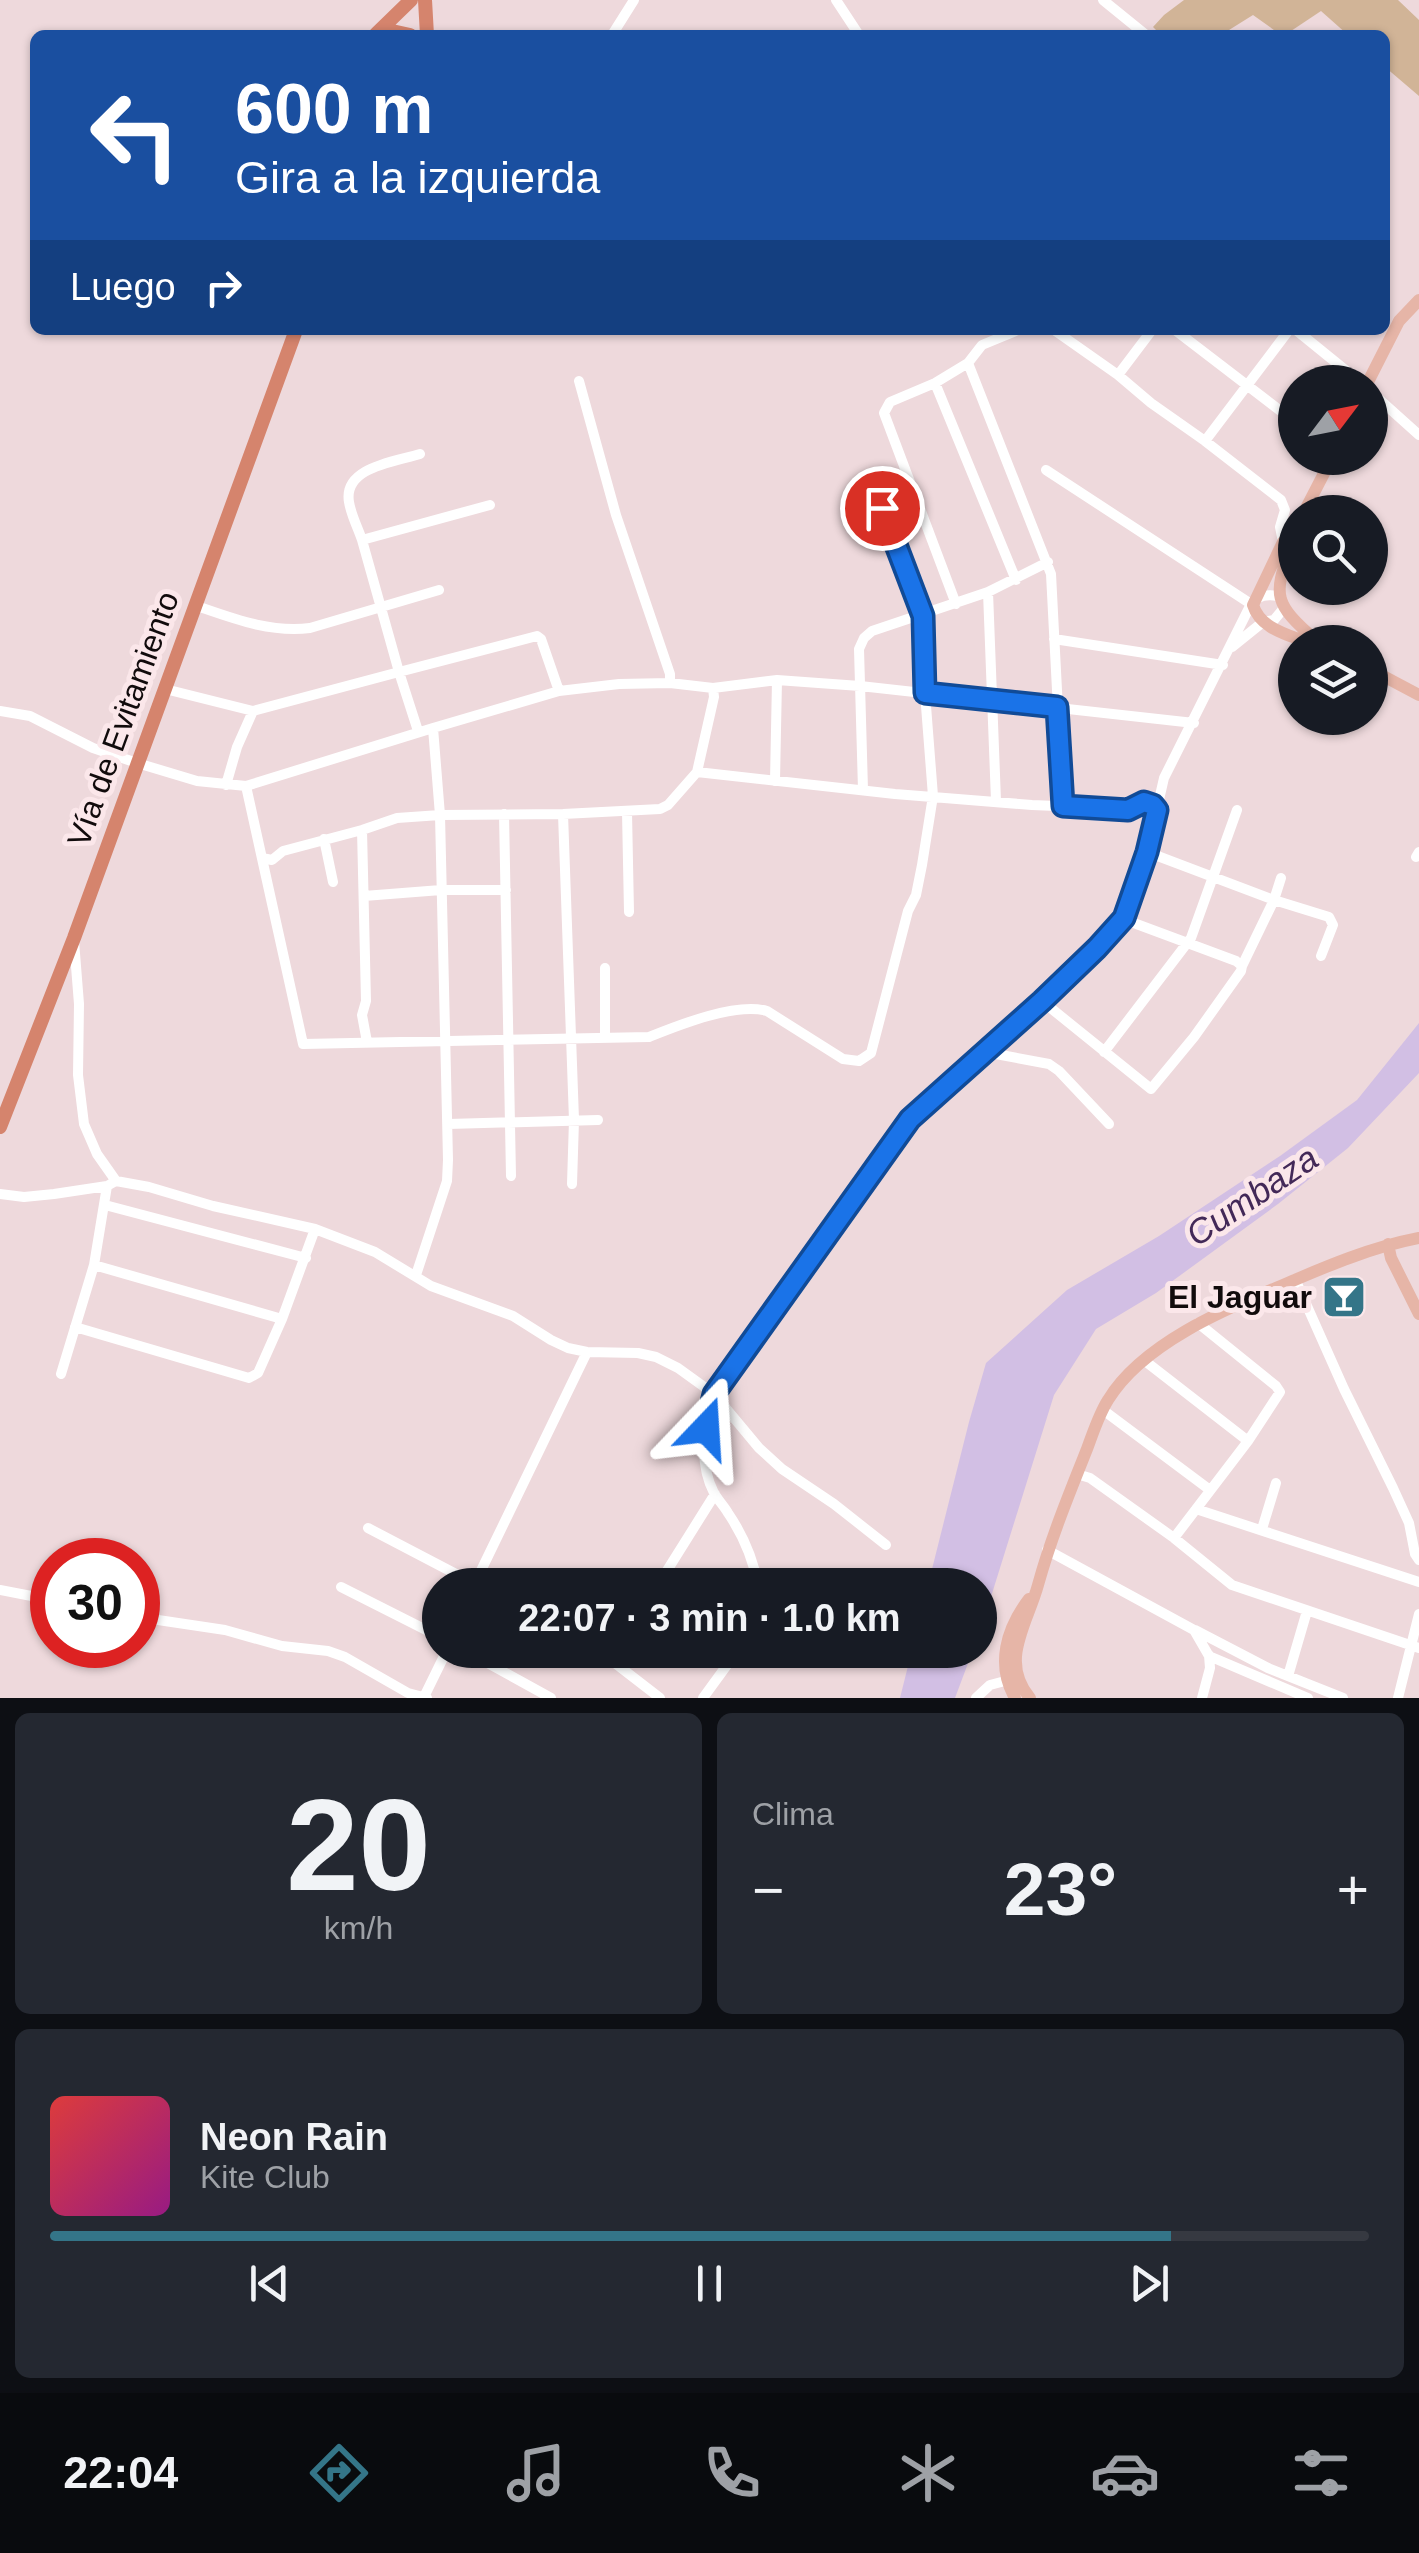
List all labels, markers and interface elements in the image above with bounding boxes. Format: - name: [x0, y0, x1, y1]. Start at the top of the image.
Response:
- icon: left: [70, 70, 200, 200]
- text: 600 m: [235, 70, 433, 148]
- text: Gira a la izquierda: [235, 152, 600, 203]
- icon: right: [196, 260, 251, 315]
- text: Luego: [70, 266, 176, 308]
- north arrow: [1278, 365, 1388, 475]
- map controls: [1278, 365, 1388, 735]
- pin: [840, 466, 925, 551]
- icon: arrive: [855, 481, 910, 536]
- button: search: [1278, 495, 1388, 605]
- street label: Vía de Evitamiento: [60, 587, 186, 851]
- button: layers: [1278, 625, 1388, 735]
- water label: Cumbaza: [1179, 1138, 1325, 1254]
- bar icon: El Jaguar: [1321, 1274, 1367, 1320]
- place label: El Jaguar: [1168, 1279, 1312, 1315]
- position arrow: [654, 1376, 758, 1480]
- speed limit sign: 30: [30, 1538, 160, 1668]
- text: 22:07 · 3 min · 1.0 km: [518, 1597, 901, 1639]
- text: 20: [286, 1772, 431, 1918]
- text: Clima: [752, 1796, 834, 1832]
- text: 23°: [1004, 1847, 1117, 1931]
- text: −: [752, 1859, 784, 1921]
- text: +: [1337, 1859, 1369, 1921]
- text: km/h: [324, 1910, 393, 1946]
- text: Neon Rain: [200, 2116, 388, 2158]
- text: Kite Club: [200, 2159, 330, 2195]
- icon: previous: [242, 2256, 297, 2311]
- icon: pause: [682, 2256, 737, 2311]
- icon: next: [1122, 2256, 1177, 2311]
- icon: directions: [304, 2438, 374, 2508]
- icon: music: [501, 2438, 571, 2508]
- icon: phone: [697, 2438, 767, 2508]
- icon: climate: [893, 2438, 963, 2508]
- icon: car: [1090, 2438, 1160, 2508]
- icon: filters: [1286, 2438, 1356, 2508]
- text: 22:04: [63, 2447, 178, 2498]

